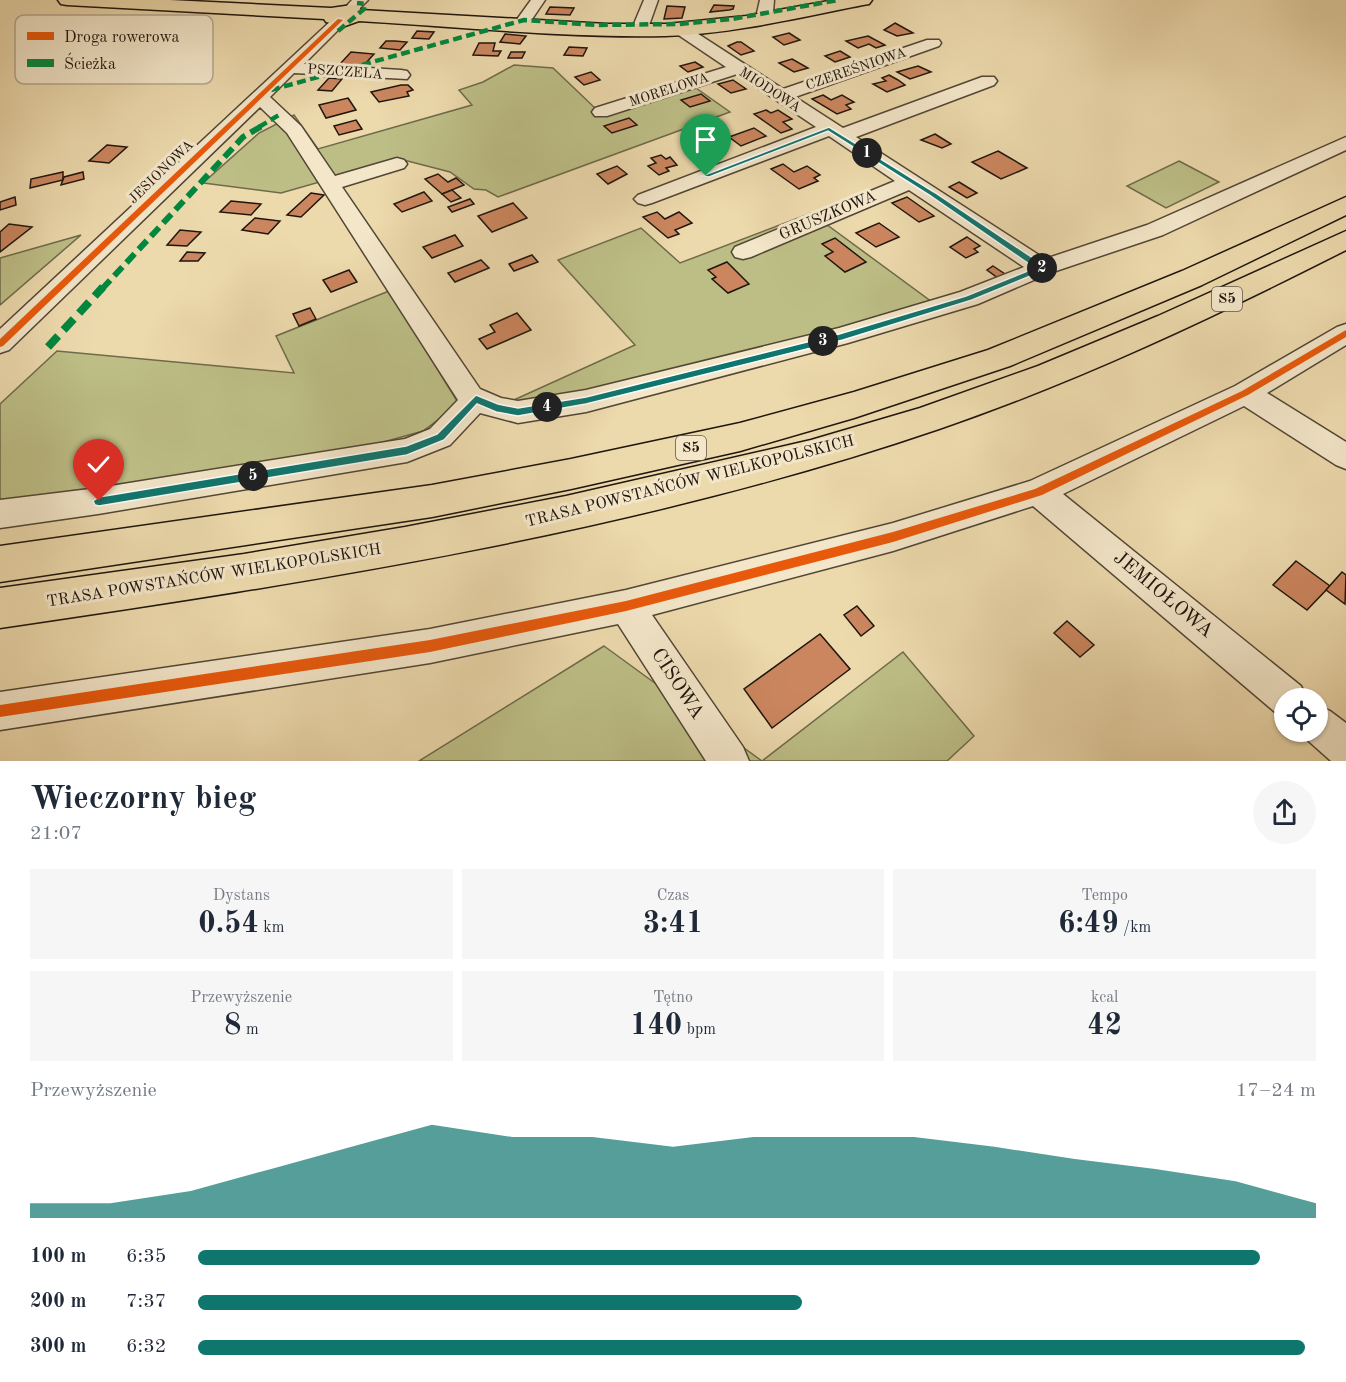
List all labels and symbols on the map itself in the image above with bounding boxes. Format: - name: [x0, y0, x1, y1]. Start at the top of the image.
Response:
- legend: [15, 15, 213, 84]
- text: Droga rowerowa: [64, 30, 179, 46]
- street label: CZEREŚNIOWA: [803, 41, 908, 93]
- text: Ścieżka: [64, 52, 116, 73]
- street label: PSZCZELA: [307, 62, 383, 82]
- street label: MIODOWA: [737, 65, 804, 115]
- street label: MORELOWA: [627, 70, 711, 109]
- pin: [680, 114, 731, 176]
- street label: JESIONOWA: [126, 137, 196, 206]
- pin: 1: [852, 138, 882, 168]
- street label: GRUSZKOWA: [777, 188, 879, 244]
- pin: 2: [1027, 253, 1057, 283]
- road number: S5: [1212, 287, 1242, 311]
- pin: 3: [808, 326, 838, 356]
- pin: 4: [532, 392, 562, 422]
- street label: TRASA POWSTAŃCÓW WIELKOPOLSKICH: [523, 428, 856, 531]
- road number: S5: [676, 436, 706, 460]
- pin: [73, 439, 124, 501]
- pin: 5: [238, 461, 268, 491]
- street label: TRASA POWSTAŃCÓW WIELKOPOLSKICH: [45, 537, 382, 610]
- street label: JEMIOŁOWA: [1109, 548, 1217, 642]
- street label: CISOWA: [647, 645, 707, 723]

